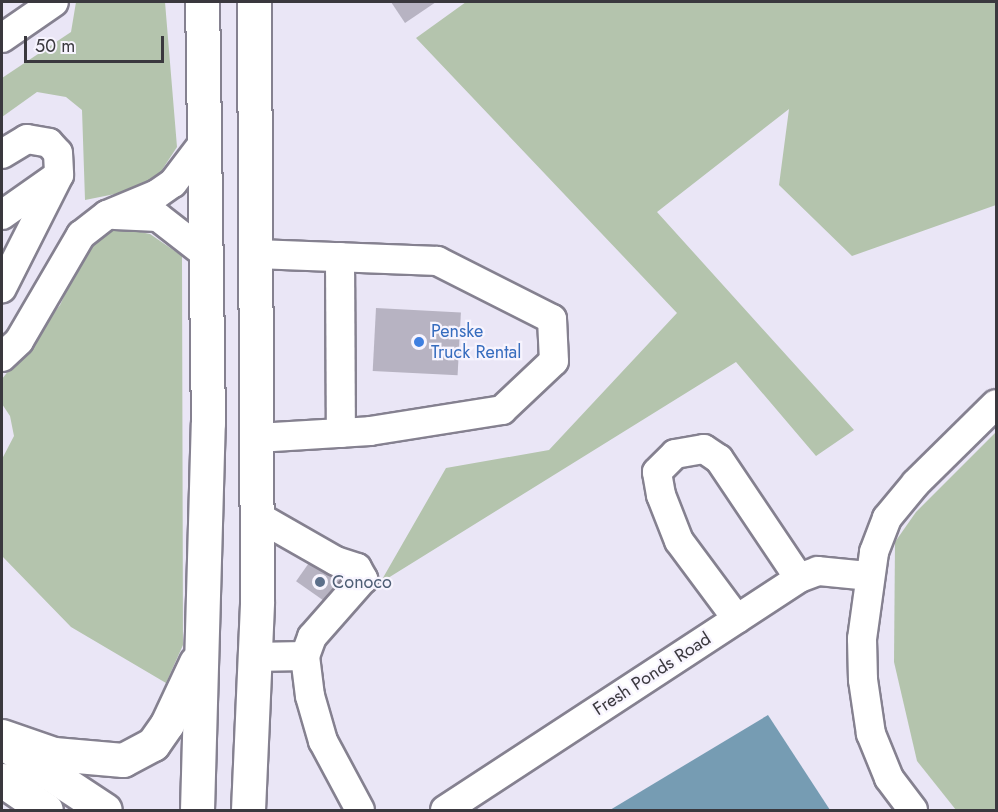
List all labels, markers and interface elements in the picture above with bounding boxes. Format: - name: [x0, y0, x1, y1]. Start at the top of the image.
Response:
- scale bar: [27, 24, 166, 62]
- text: 50 m: [35, 33, 75, 59]
- place label: Penske Truck Rental: [431, 321, 521, 364]
- marker: Penske Truck Rental: [412, 335, 426, 349]
- place label: Conoco: [332, 571, 392, 593]
- marker: Conoco: [313, 575, 327, 589]
- street label: Fresh Ponds Road: [589, 628, 715, 720]

